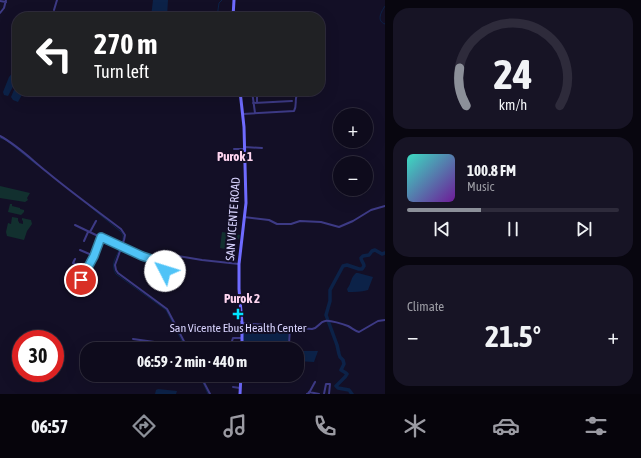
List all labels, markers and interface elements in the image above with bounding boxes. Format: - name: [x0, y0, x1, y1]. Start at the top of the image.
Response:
- icon: left: [28, 28, 80, 80]
- text: 270 m: [94, 28, 157, 60]
- text: 24: [493, 50, 533, 98]
- text: Turn left: [94, 61, 149, 82]
- text: km/h: [499, 97, 527, 113]
- map controls: [333, 108, 373, 196]
- button: +: [333, 108, 373, 148]
- district label: Purok 1: [217, 149, 253, 164]
- button: −: [333, 156, 373, 196]
- text: 100.8 FM: [467, 162, 516, 179]
- street label: SAN VICENTE ROAD: [223, 176, 243, 261]
- text: Music: [467, 179, 494, 194]
- icon: previous: [431, 218, 453, 240]
- icon: pause: [502, 218, 524, 240]
- icon: next: [573, 218, 595, 240]
- position arrow: [144, 250, 186, 292]
- pin: [64, 263, 98, 297]
- icon: arrive: [70, 269, 92, 291]
- district label: Purok 2: [224, 291, 260, 306]
- text: Climate: [407, 299, 444, 314]
- marker: San Vicente Ebus Health Center: [232, 308, 244, 320]
- text: 21.5°: [485, 319, 541, 353]
- place label: San Vicente Ebus Health Center: [170, 321, 307, 335]
- text: −: [407, 323, 418, 349]
- text: +: [608, 323, 619, 349]
- speed limit sign: 30: [12, 330, 64, 382]
- text: 06:59 · 2 min · 440 m: [137, 353, 247, 370]
- icon: directions: [130, 412, 158, 440]
- icon: music: [221, 412, 249, 440]
- icon: phone: [311, 412, 339, 440]
- icon: climate: [401, 412, 429, 440]
- icon: car: [492, 412, 520, 440]
- icon: filters: [582, 412, 610, 440]
- text: 06:57: [31, 416, 68, 437]

